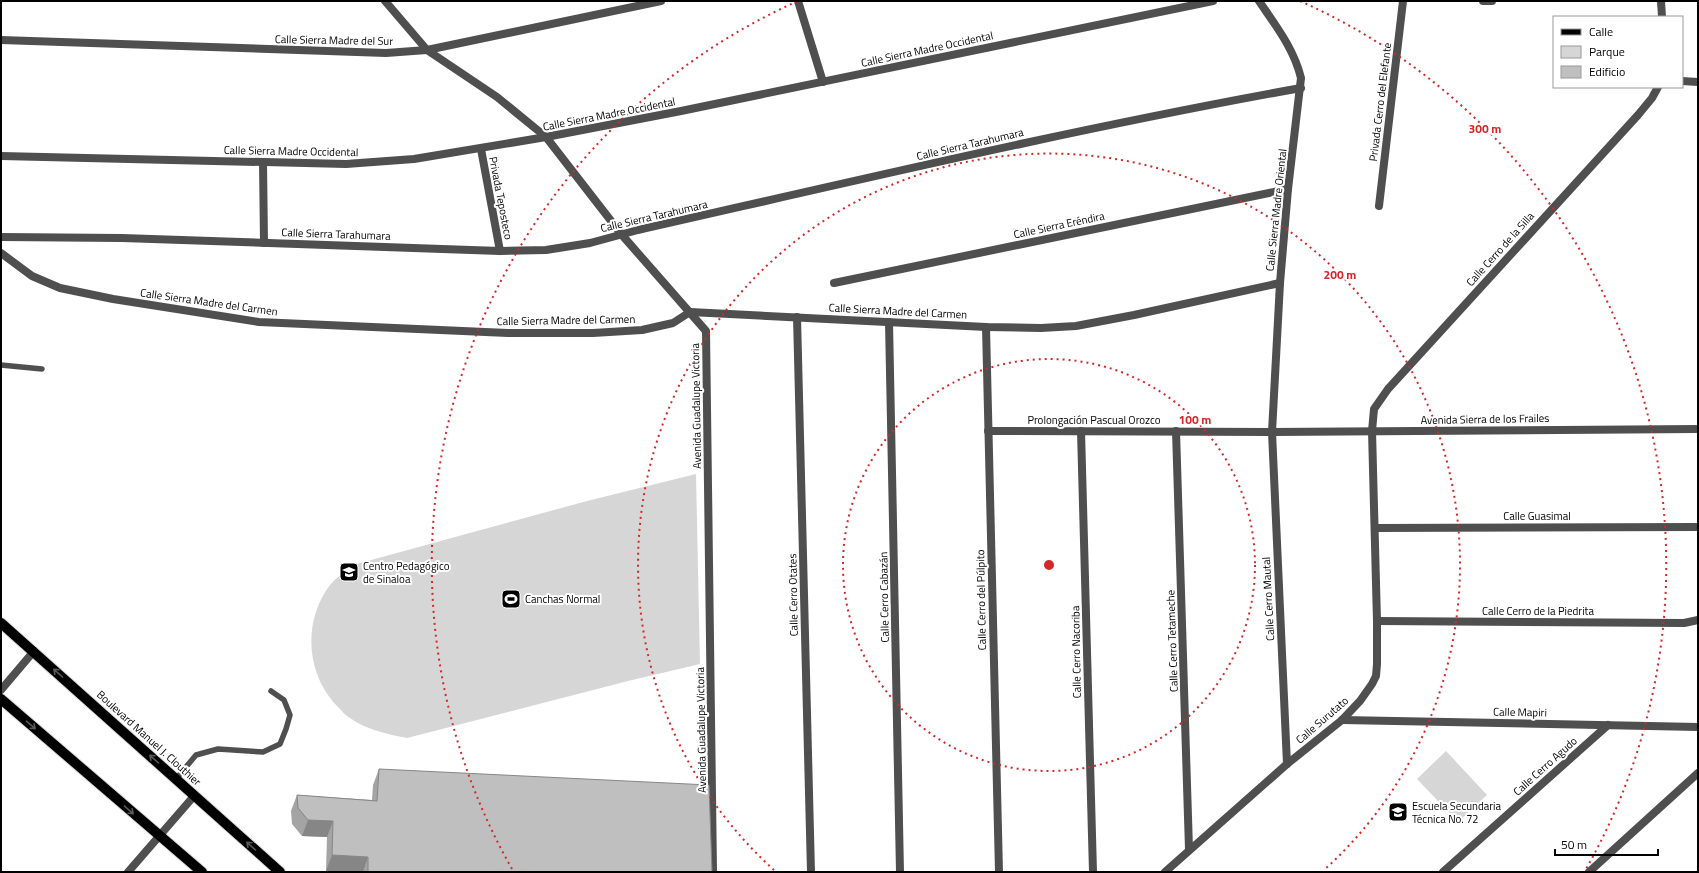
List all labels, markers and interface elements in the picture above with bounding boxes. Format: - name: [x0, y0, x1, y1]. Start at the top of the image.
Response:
- legend: [1553, 16, 1683, 88]
- text: Calle: [1589, 22, 1613, 41]
- street label: Calle Sierra Madre Occidental: [859, 27, 995, 71]
- street label: Calle Sierra Madre del Sur: [275, 31, 393, 49]
- street label: Privada Cerro del Elefante: [1365, 41, 1395, 162]
- text: Parque: [1589, 42, 1625, 61]
- text: Edificio: [1589, 62, 1625, 81]
- street label: Calle Sierra Madre Occidental: [541, 93, 677, 135]
- text: 300 m: [1469, 119, 1501, 138]
- street label: Calle Sierra Tarahumara: [915, 124, 1026, 164]
- street label: Calle Sierra Madre Occidental: [224, 142, 358, 160]
- street label: Calle Sierra Madre Oriental: [1262, 148, 1290, 272]
- street label: Privada Teposteco: [485, 155, 517, 241]
- street label: Calle Sierra Tarahumara: [599, 196, 710, 236]
- street label: Calle Sierra Eréndira: [1012, 207, 1107, 242]
- street label: Calle Cerro de la Silla: [1462, 208, 1538, 290]
- street label: Calle Sierra Tarahumara: [281, 224, 391, 244]
- text: 200 m: [1324, 265, 1356, 284]
- street label: Calle Sierra Madre del Carmen: [139, 284, 279, 320]
- street label: Calle Sierra Madre del Carmen: [828, 299, 968, 323]
- street label: Calle Sierra Madre del Carmen: [497, 311, 635, 329]
- street label: Avenida Guadalupe Victoria: [687, 342, 705, 469]
- text: 100 m: [1179, 410, 1211, 429]
- street label: Avenida Sierra de los Frailes: [1420, 410, 1550, 428]
- street label: Prolongación Pascual Orozco: [1027, 412, 1161, 428]
- street label: Calle Guasimal: [1503, 508, 1571, 524]
- street label: Calle Cerro del Púlpito: [972, 549, 990, 651]
- street label: Calle Cerro Cabazán: [875, 551, 893, 643]
- street label: Calle Cerro Otates: [784, 553, 802, 637]
- street label: Calle Cerro Mautal: [1258, 557, 1278, 641]
- place label: Centro Pedagógico de Sinaloa: [363, 558, 450, 587]
- centre of rings: [1042, 558, 1056, 572]
- school or university icon: Centro Pedagógico de Sinaloa: [338, 561, 360, 583]
- sports icon: Canchas Normal: [500, 588, 522, 610]
- street label: Calle Cerro Tetameche: [1162, 589, 1182, 692]
- place label: Canchas Normal: [525, 591, 600, 607]
- street label: Calle Cerro de la Piedrita: [1482, 603, 1594, 619]
- street label: Calle Cerro Nacoriba: [1067, 605, 1085, 698]
- street label: Avenida Guadalupe Victoria: [692, 666, 710, 793]
- one-way arrow: [52, 668, 63, 677]
- street label: Boulevard Manuel J. Clouthier: [93, 687, 205, 789]
- street label: Calle Surutato: [1292, 693, 1352, 747]
- street label: Calle Mapiri: [1493, 704, 1547, 720]
- one-way arrow: [25, 720, 36, 729]
- street label: Calle Cerro Agudo: [1509, 733, 1581, 799]
- one-way arrow: [149, 755, 160, 764]
- place label: Escuela Secundaria Técnica No. 72: [1412, 798, 1501, 827]
- school or university icon: Escuela Secundaria Técnica No. 72: [1387, 801, 1409, 823]
- one-way arrow: [124, 805, 134, 814]
- scale bar: [1555, 831, 1658, 857]
- text: 50 m: [1561, 835, 1587, 854]
- one-way arrow: [246, 841, 256, 851]

